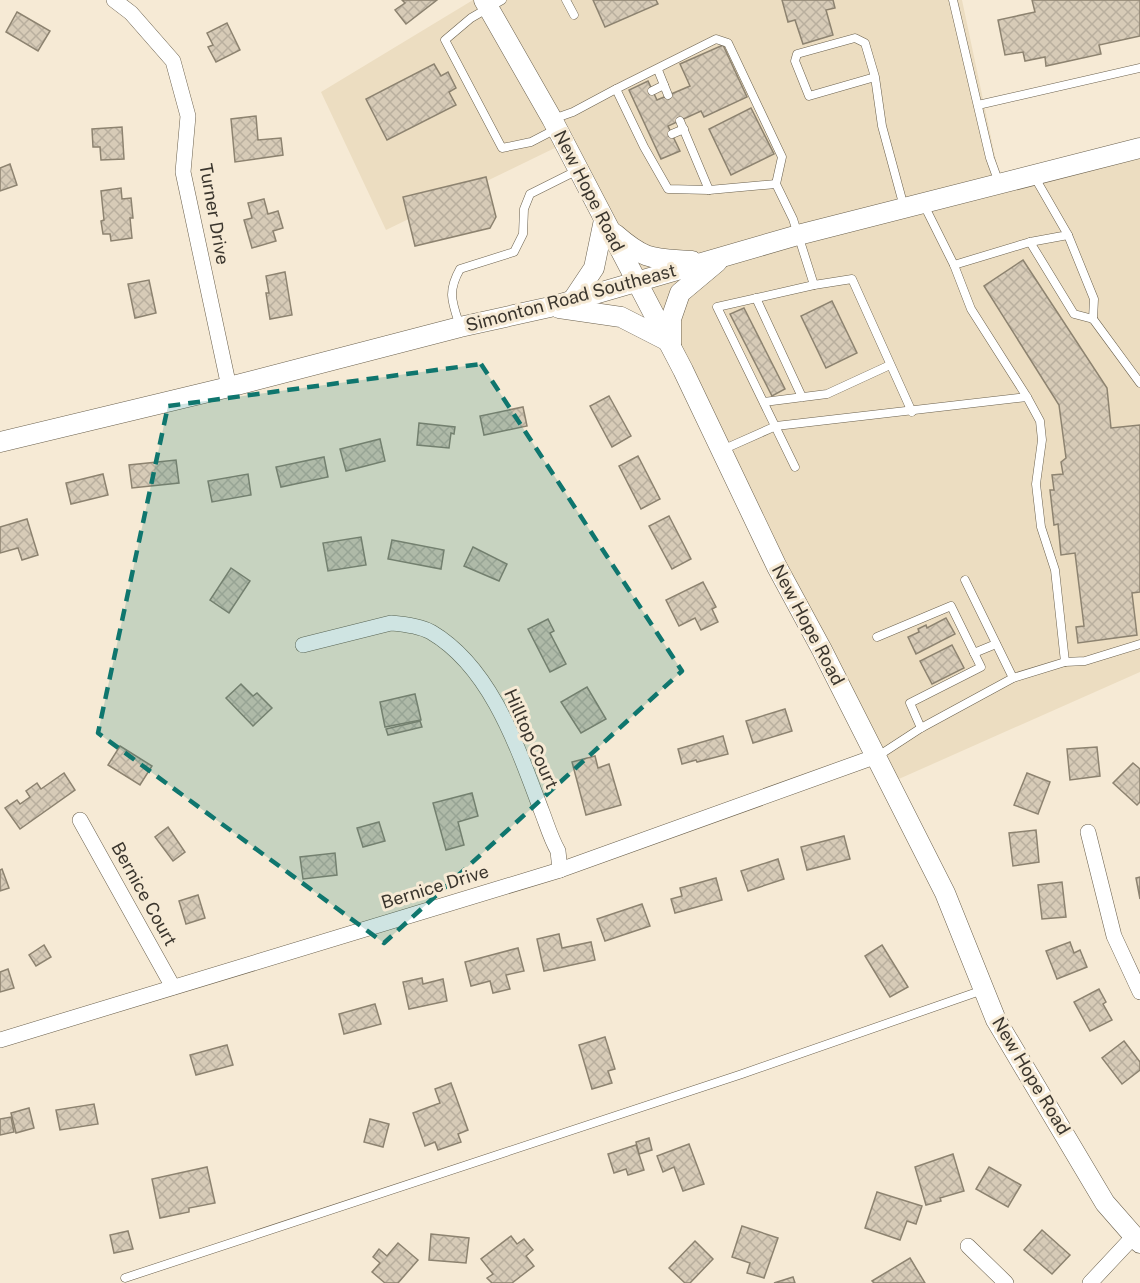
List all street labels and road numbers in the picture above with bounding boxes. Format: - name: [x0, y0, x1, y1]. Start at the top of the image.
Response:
- street label: New Hope Road: [550, 127, 629, 255]
- street label: Turner Drive: [195, 162, 234, 266]
- street label: Simonton Road Southeast: [463, 259, 678, 336]
- street label: New Hope Road: [768, 561, 849, 689]
- street label: Hilltop Court: [500, 686, 563, 792]
- street label: Bernice Court: [107, 838, 182, 949]
- street label: Bernice Drive: [378, 860, 491, 913]
- street label: New Hope Road: [988, 1013, 1075, 1138]

